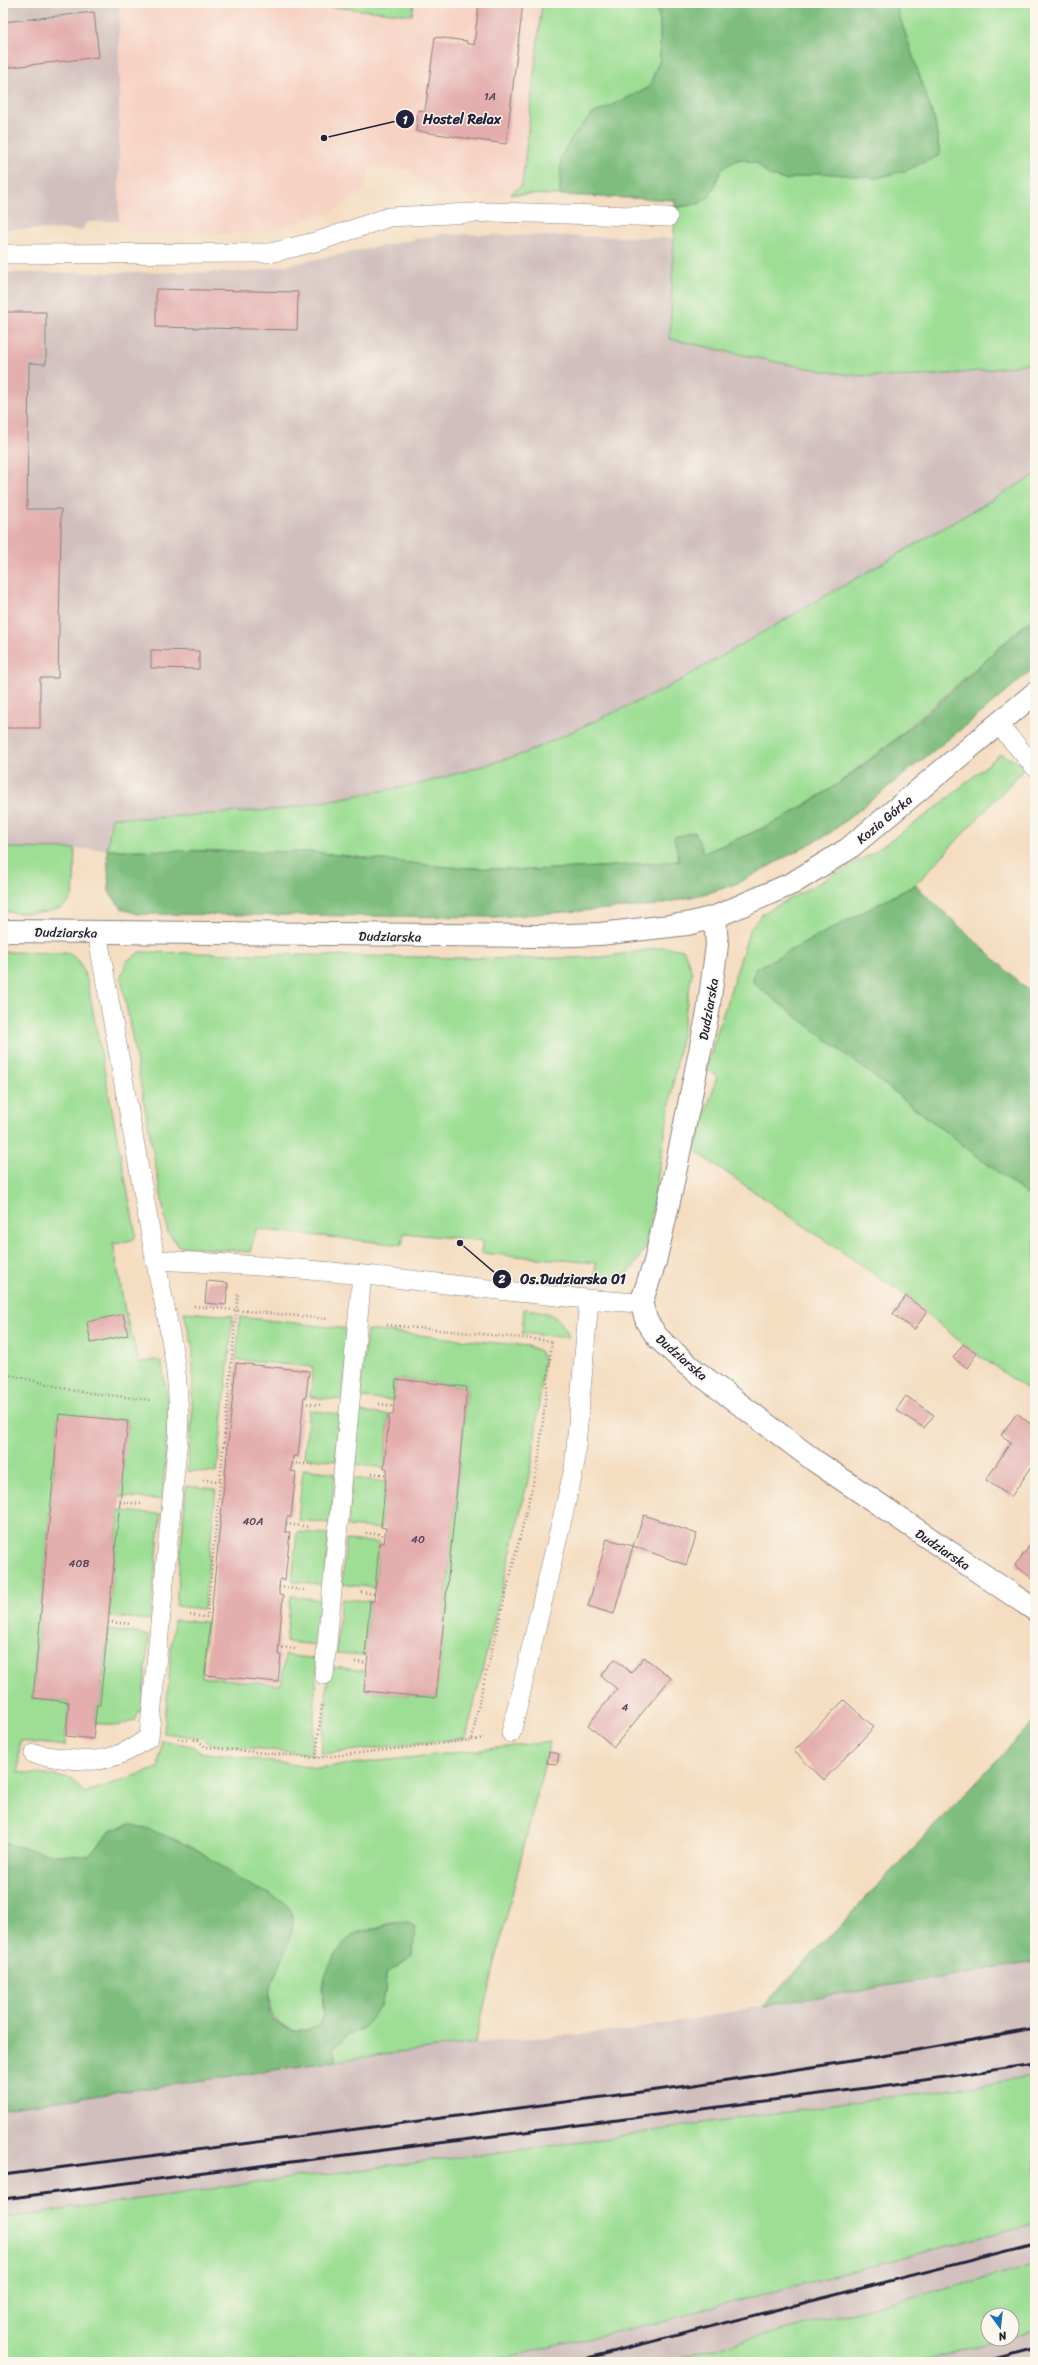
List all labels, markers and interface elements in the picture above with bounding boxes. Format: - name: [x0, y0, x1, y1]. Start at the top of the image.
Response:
- house number: 1A: [484, 87, 496, 106]
- callout: Hostel Relax: [395, 106, 509, 132]
- text: Hostel Relax: [422, 107, 502, 132]
- text: 1: [402, 109, 408, 131]
- street label: Kozia Górka: [851, 789, 918, 850]
- street label: Dudziarska: [34, 920, 98, 945]
- street label: Dudziarska: [358, 924, 422, 949]
- street label: Dudziarska: [692, 976, 725, 1042]
- callout: Os.Dudziarska 01: [492, 1266, 634, 1292]
- text: Os.Dudziarska 01: [519, 1267, 626, 1292]
- text: 2: [498, 1268, 506, 1290]
- street label: Dudziarska: [650, 1328, 713, 1387]
- house number: 40A: [242, 1512, 264, 1531]
- street label: Dudziarska: [910, 1522, 976, 1577]
- house number: 40: [411, 1530, 425, 1549]
- house number: 40B: [69, 1554, 89, 1573]
- house number: 4: [622, 1698, 629, 1717]
- north arrow: [980, 2307, 1020, 2347]
- text: N: [996, 2326, 1010, 2346]

